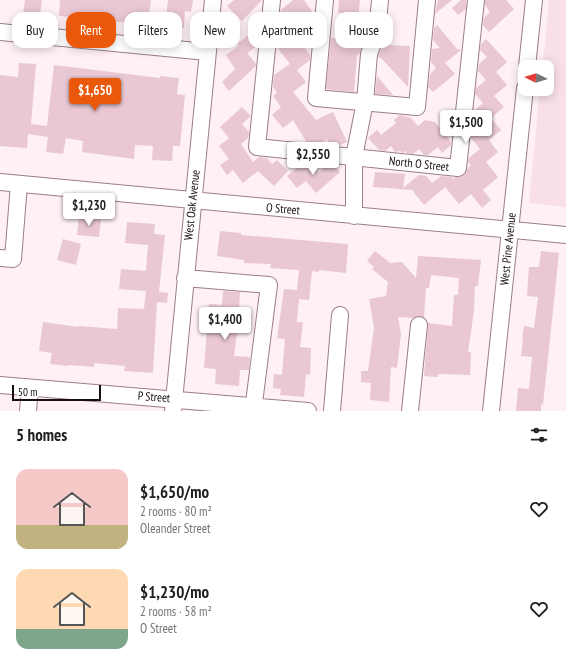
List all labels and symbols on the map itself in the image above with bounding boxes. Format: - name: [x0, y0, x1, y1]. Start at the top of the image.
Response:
- north arrow: [518, 60, 554, 96]
- pin: $1,650: [62, 78, 128, 112]
- pin: $1,500: [433, 110, 499, 144]
- pin: $2,550: [280, 142, 346, 176]
- street label: North O Street: [388, 153, 451, 174]
- street label: West Oak Avenue: [180, 169, 203, 241]
- pin: $1,230: [56, 193, 122, 227]
- street label: O Street: [265, 200, 301, 218]
- street label: West Pine Avenue: [496, 212, 519, 286]
- pin: $1,400: [192, 307, 258, 341]
- scale bar: [12, 383, 101, 402]
- street label: P Street: [137, 388, 171, 405]

